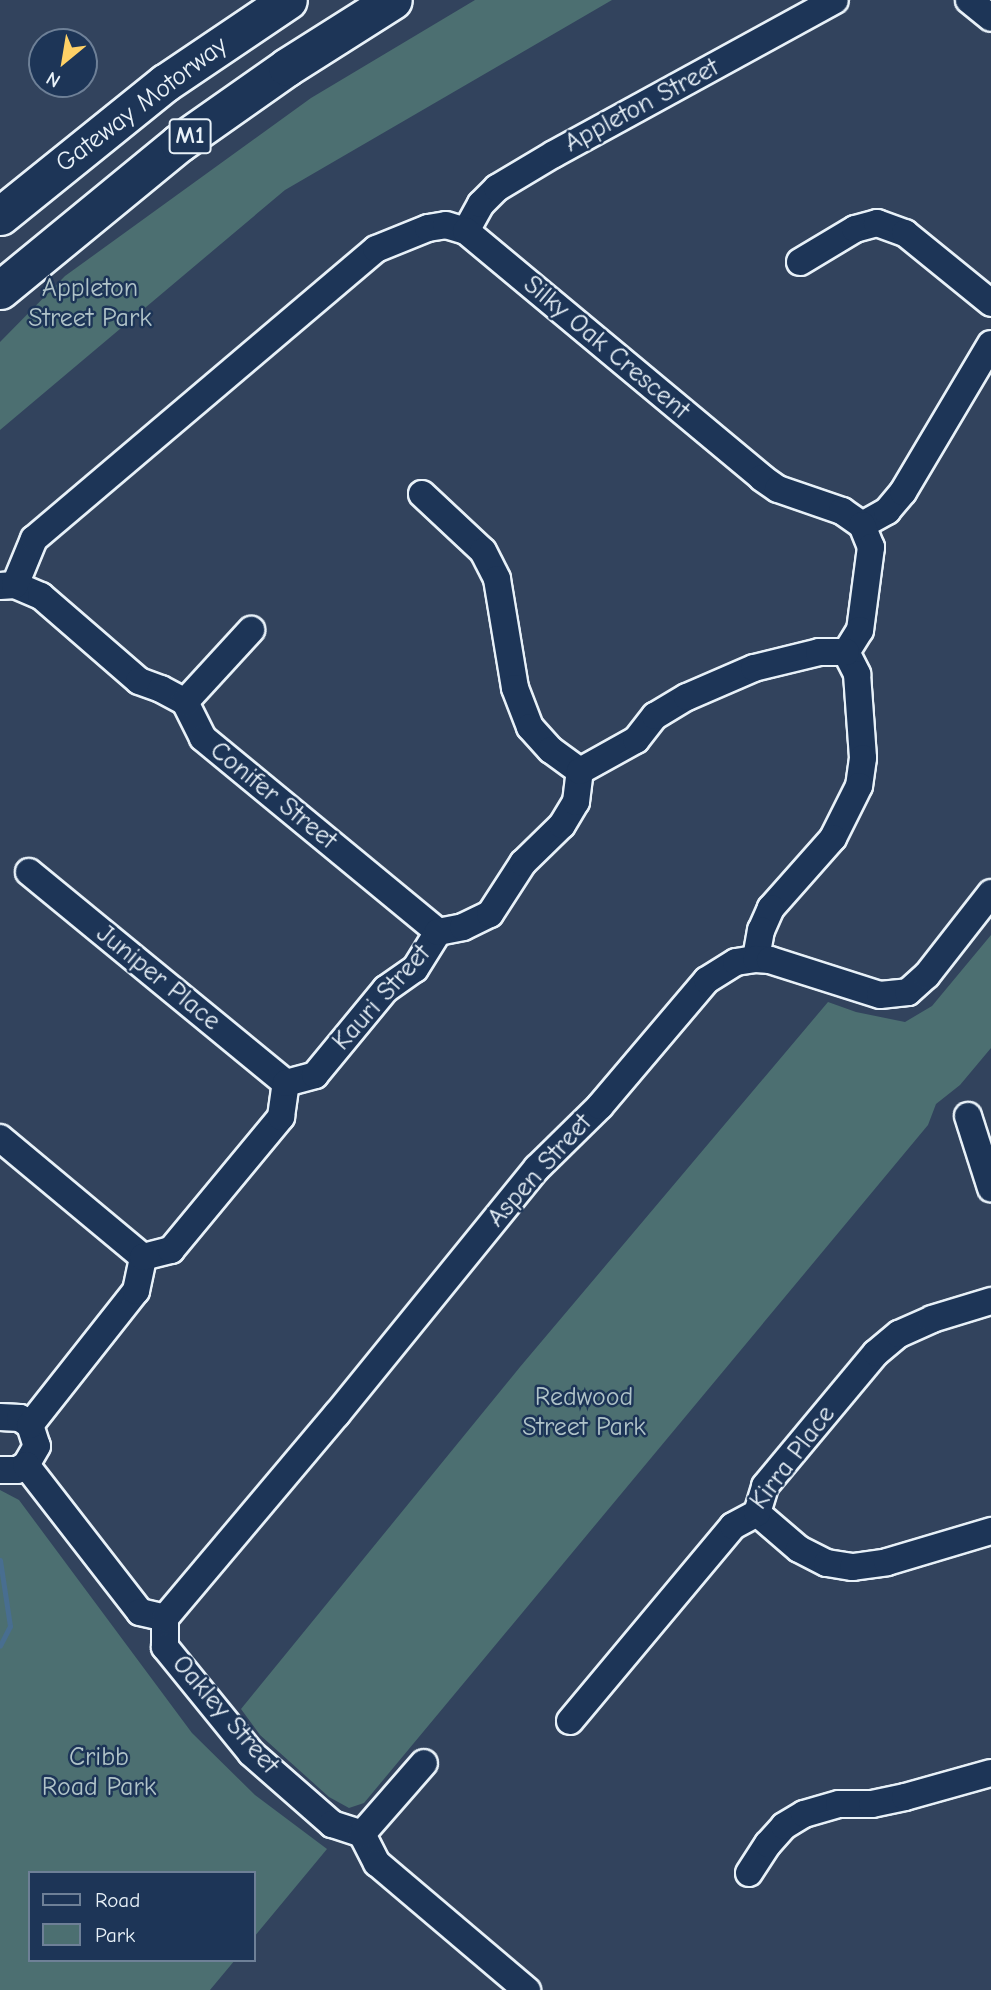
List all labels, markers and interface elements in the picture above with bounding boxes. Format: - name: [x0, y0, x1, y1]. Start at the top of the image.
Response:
- north arrow: [28, 28, 98, 98]
- street label: Gateway Motorway: [50, 30, 234, 180]
- street label: Appleton Street: [560, 52, 724, 160]
- text: N: [43, 67, 64, 92]
- road number: M1: [167, 116, 213, 156]
- street label: Silky Oak Crescent: [517, 269, 695, 427]
- park label: Appleton Street Park: [28, 273, 152, 334]
- street label: Conifer Street: [203, 735, 343, 857]
- street label: Juniper Place: [90, 919, 226, 1037]
- street label: Kauri Street: [326, 939, 438, 1057]
- street label: Aspen Street: [481, 1108, 599, 1234]
- park label: Redwood Street Park: [522, 1382, 646, 1444]
- street label: Kirra Place: [744, 1400, 842, 1516]
- street label: Oakley Street: [165, 1649, 285, 1781]
- park label: Cribb Road Park: [42, 1742, 156, 1803]
- legend: [28, 1871, 256, 1962]
- text: Road: [95, 1888, 140, 1912]
- text: Park: [95, 1923, 135, 1947]

